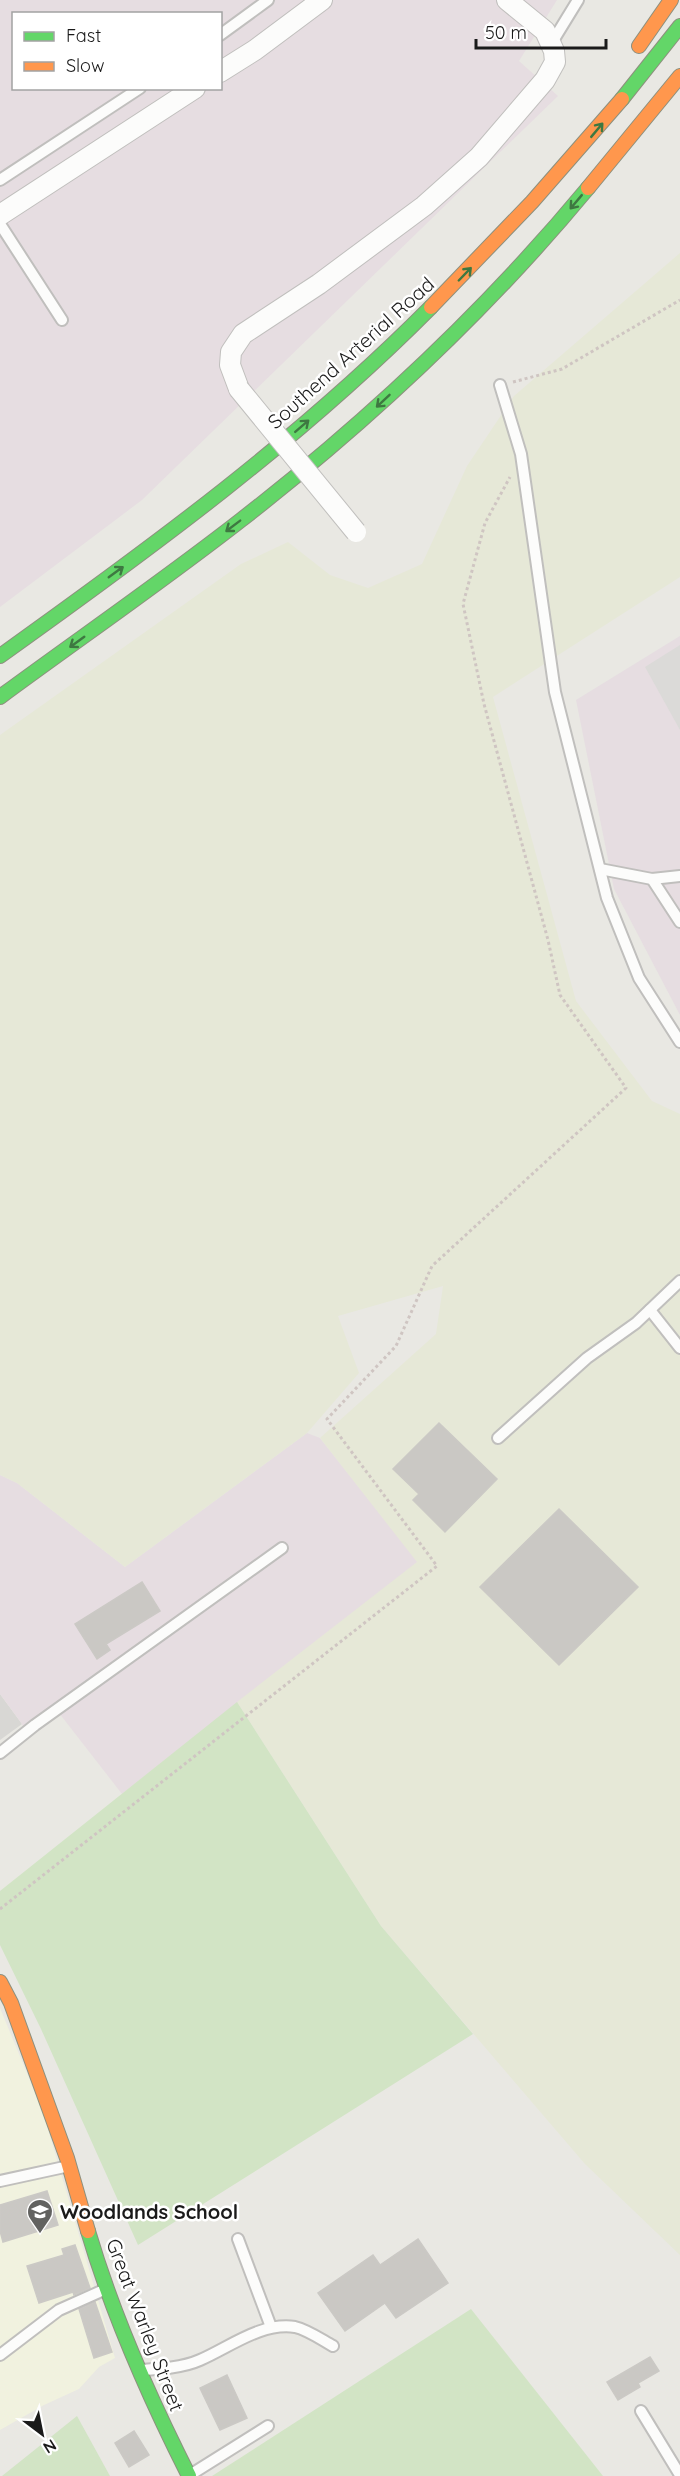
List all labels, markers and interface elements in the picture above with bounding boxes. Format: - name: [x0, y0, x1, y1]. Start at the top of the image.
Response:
- legend: [12, 12, 222, 90]
- scale bar: [476, 12, 606, 50]
- text: 50 m: [485, 21, 527, 44]
- text: Fast: [66, 24, 101, 47]
- text: Slow: [66, 54, 104, 77]
- one-way arrow: [590, 123, 604, 138]
- one-way arrow: [569, 194, 583, 209]
- one-way arrow: [458, 266, 473, 281]
- street label: Southend Arterial Road: [262, 271, 439, 434]
- one-way arrow: [375, 394, 390, 408]
- one-way arrow: [294, 419, 309, 433]
- one-way arrow: [226, 520, 242, 532]
- one-way arrow: [107, 566, 123, 578]
- one-way arrow: [69, 636, 85, 648]
- school or university icon: Woodlands School: [25, 2197, 55, 2235]
- place label: Woodlands School: [60, 2199, 238, 2224]
- street label: Great Warley Street: [101, 2235, 190, 2415]
- north arrow: [12, 2404, 72, 2464]
- text: N: [40, 2435, 60, 2458]

